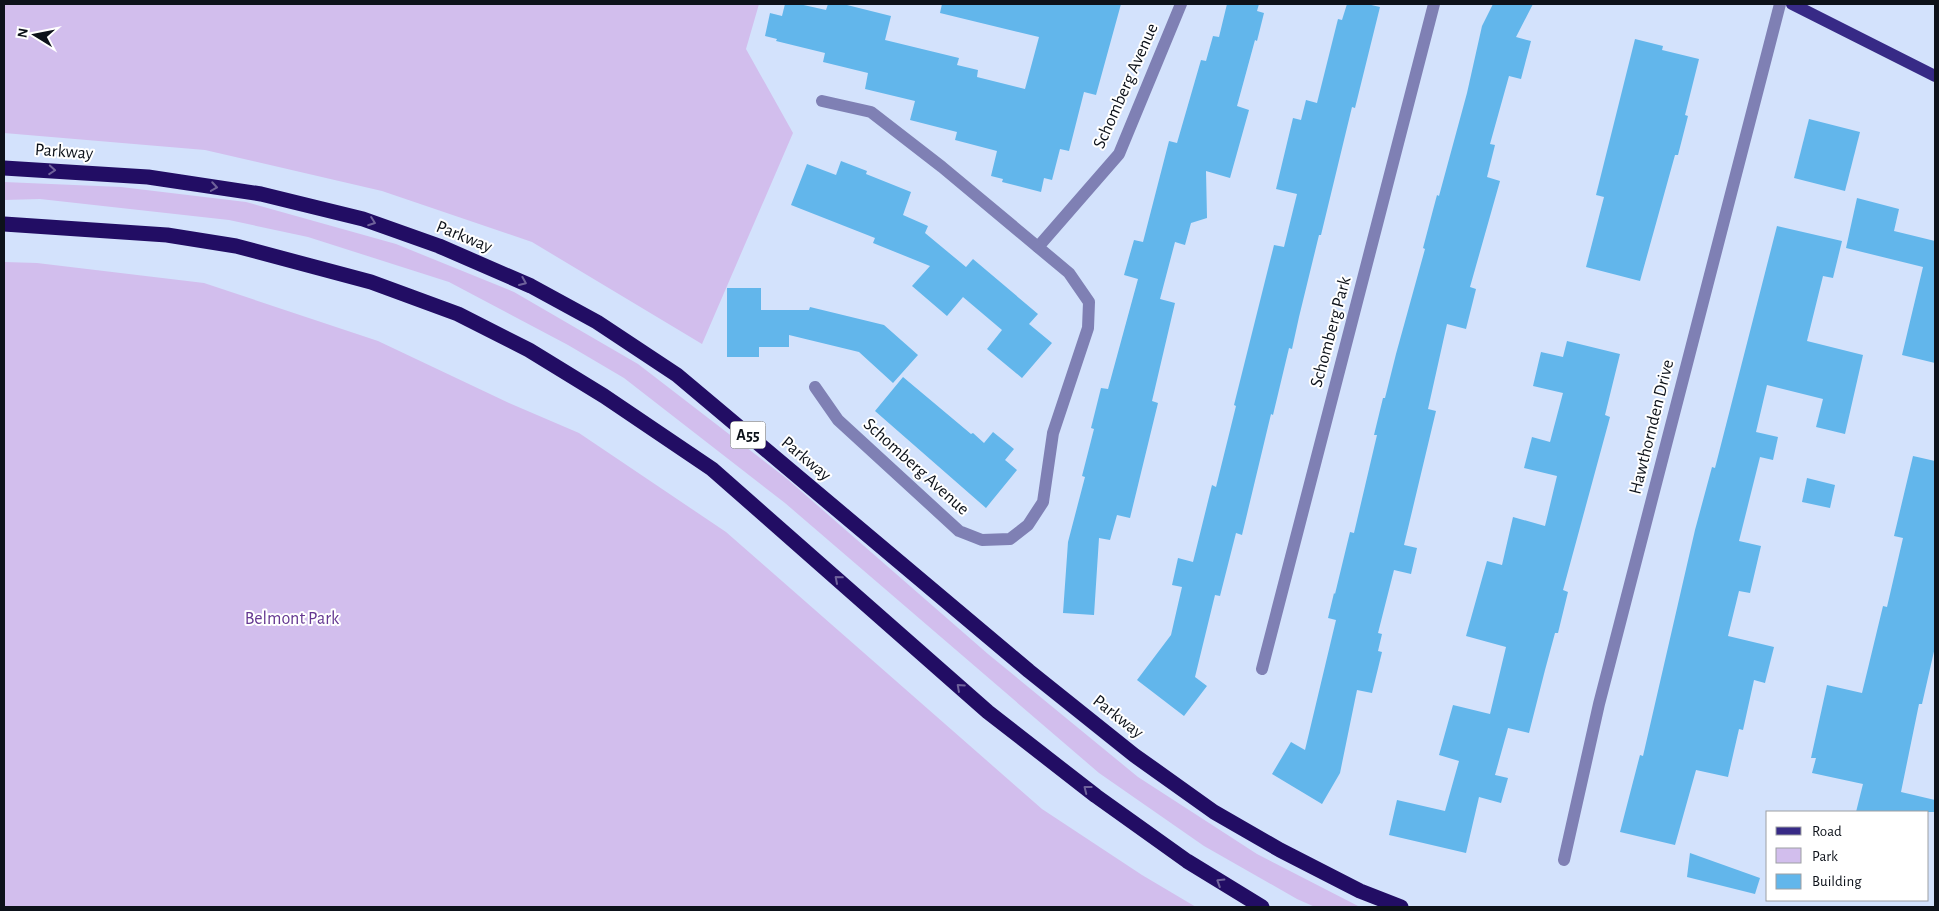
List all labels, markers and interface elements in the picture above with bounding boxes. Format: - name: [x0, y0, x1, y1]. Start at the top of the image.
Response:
- north arrow: [10, 10, 60, 60]
- street label: Schomberg Avenue: [1090, 21, 1162, 151]
- text: N: [15, 27, 31, 39]
- street label: Parkway: [34, 141, 94, 163]
- one-way arrow: [49, 164, 57, 175]
- one-way arrow: [210, 181, 218, 192]
- one-way arrow: [368, 216, 376, 226]
- street label: Parkway: [433, 218, 495, 256]
- street label: Schomberg Park: [1308, 274, 1355, 389]
- one-way arrow: [518, 276, 527, 287]
- street label: Hawthornden Drive: [1627, 358, 1677, 496]
- street label: Schomberg Avenue: [860, 415, 972, 519]
- road number: A55: [730, 422, 766, 448]
- street label: Parkway: [778, 433, 834, 485]
- one-way arrow: [835, 576, 844, 585]
- park label: Belmont Park: [245, 610, 340, 628]
- one-way arrow: [957, 684, 966, 693]
- street label: Parkway: [1089, 692, 1147, 742]
- one-way arrow: [1083, 786, 1092, 795]
- legend: [1766, 811, 1929, 901]
- text: Road: [1812, 824, 1842, 839]
- text: Park: [1812, 849, 1838, 864]
- text: Building: [1812, 874, 1862, 889]
- one-way arrow: [1216, 879, 1226, 888]

